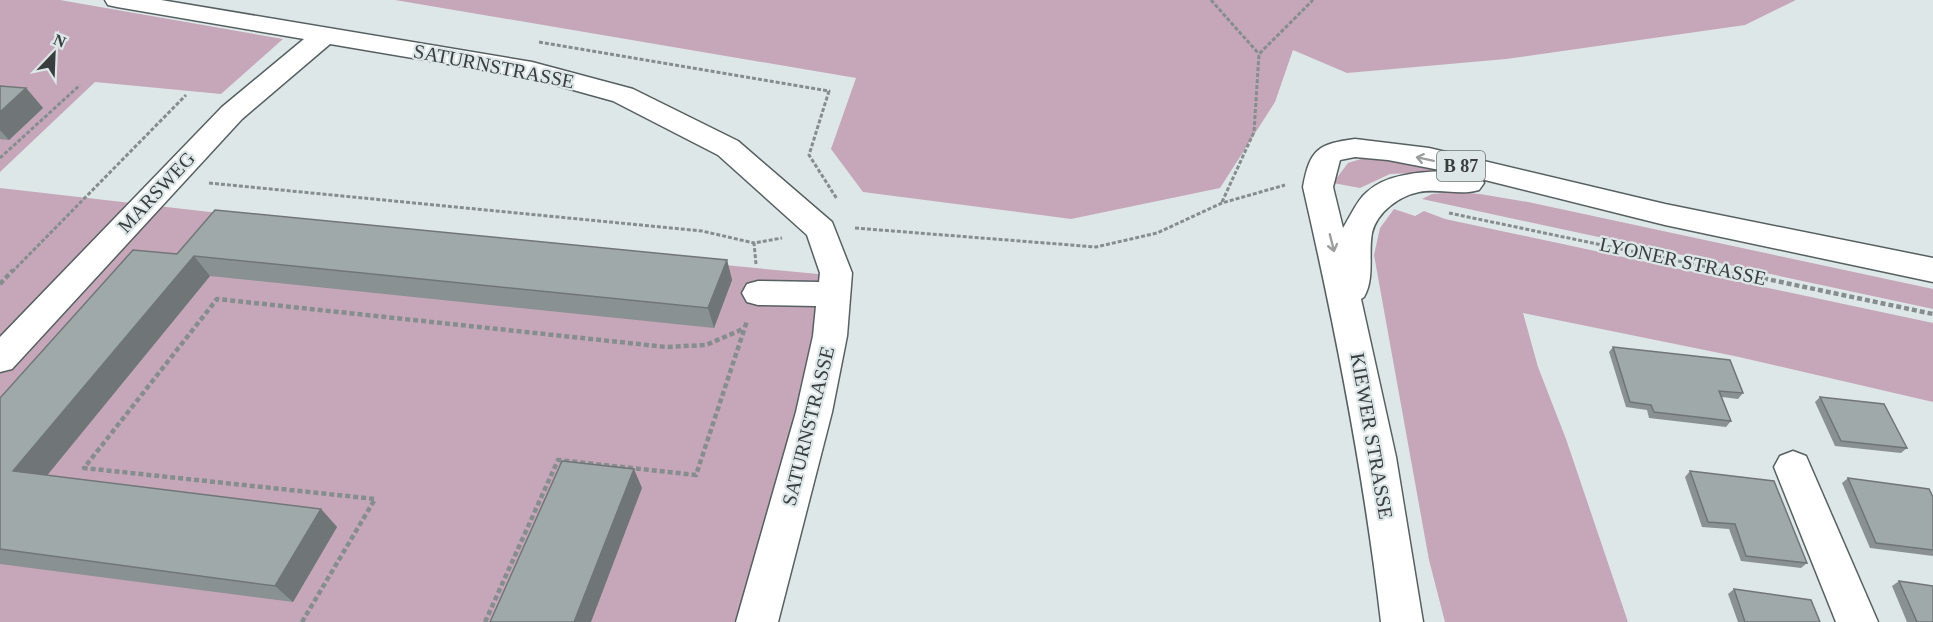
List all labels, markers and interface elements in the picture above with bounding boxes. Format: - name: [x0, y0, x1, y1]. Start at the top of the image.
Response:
- north arrow: [24, 24, 84, 84]
- text: N: [51, 31, 69, 51]
- street label: SATURNSTRASSE: [412, 40, 576, 92]
- street label: MARSWEG: [113, 147, 199, 237]
- road number: B 87: [1437, 151, 1485, 181]
- one-way arrow: [1416, 152, 1435, 164]
- street label: LYONER STRASSE: [1598, 233, 1768, 289]
- one-way arrow: [1327, 234, 1338, 253]
- street label: SATURNSTRASSE: [778, 344, 838, 508]
- street label: KIEWER STRASSE: [1347, 351, 1397, 521]

